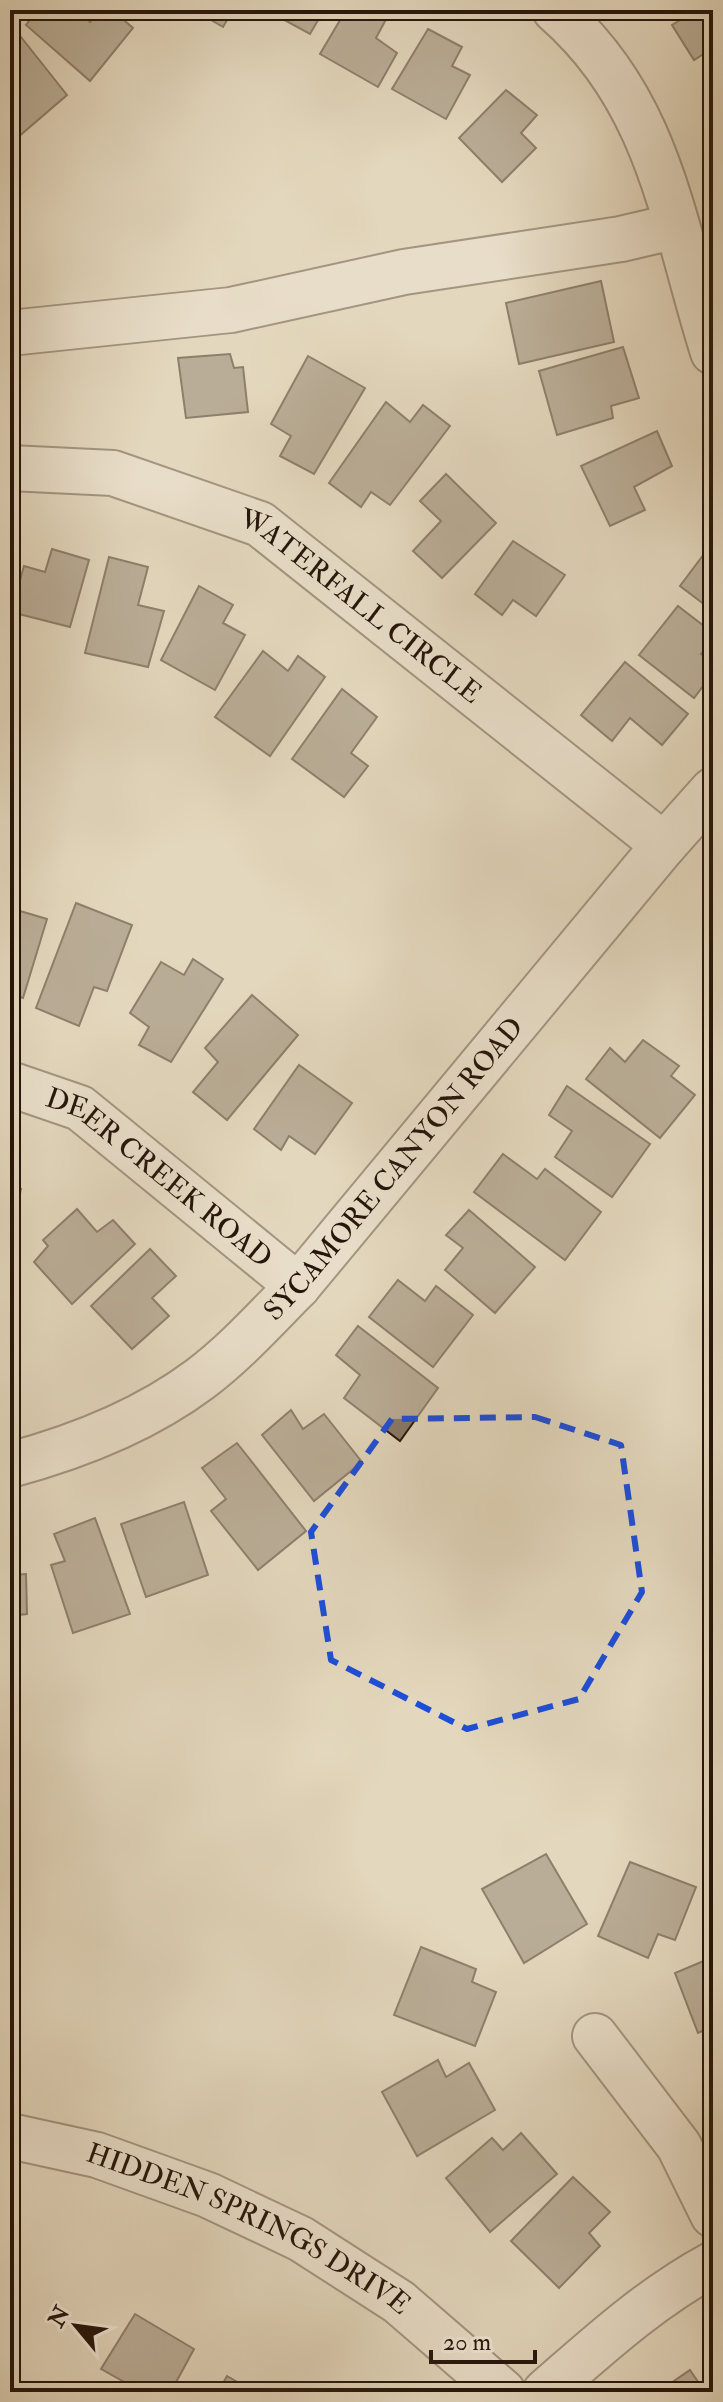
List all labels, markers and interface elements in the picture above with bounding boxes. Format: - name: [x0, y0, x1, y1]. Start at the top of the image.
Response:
- street label: WATERFALL CIRCLE: [235, 501, 489, 711]
- street label: SYCAMORE CANYON ROAD: [256, 1010, 531, 1328]
- street label: DEER CREEK ROAD: [41, 1080, 279, 1275]
- street label: HIDDEN SPRINGS DRIVE: [82, 2135, 418, 2322]
- north arrow: [36, 2286, 116, 2366]
- text: N: [42, 2301, 77, 2333]
- scale bar: [431, 2314, 535, 2364]
- text: 20 m: [443, 2327, 492, 2358]

